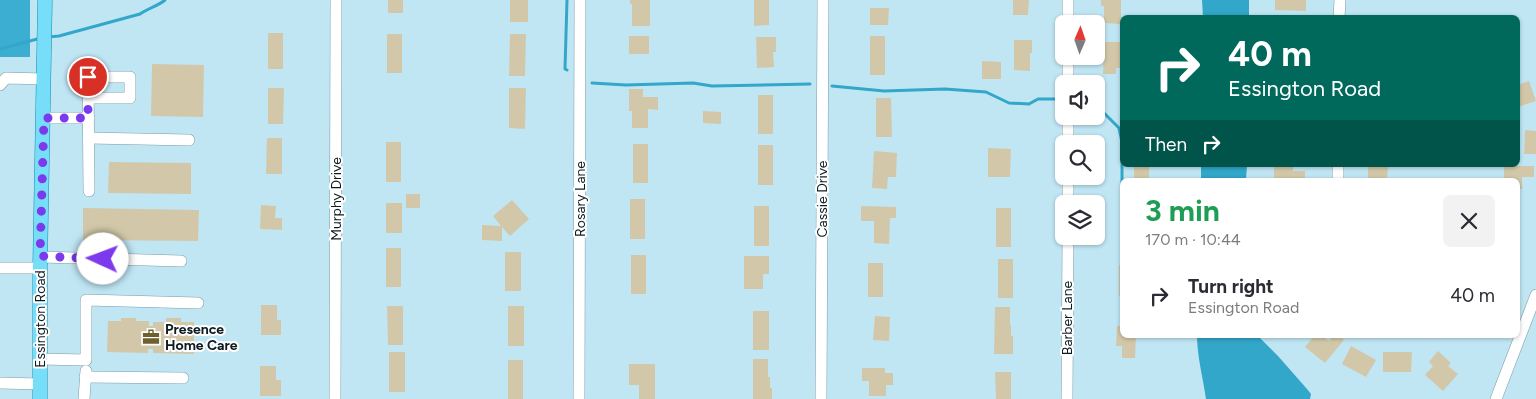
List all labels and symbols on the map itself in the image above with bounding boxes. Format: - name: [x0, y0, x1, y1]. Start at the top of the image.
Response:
- north arrow: [1055, 15, 1105, 65]
- pin: [67, 56, 109, 98]
- street label: Murphy Drive: [328, 157, 345, 241]
- street label: Cassie Drive: [814, 160, 831, 238]
- street label: Rosary Lane: [572, 161, 589, 237]
- position arrow: [76, 232, 128, 284]
- street label: Essington Road: [32, 270, 49, 368]
- street label: Barber Lane: [1059, 280, 1076, 355]
- place label: Presence Home Care: [165, 321, 238, 354]
- office icon: Presence Home Care: [141, 327, 161, 347]

